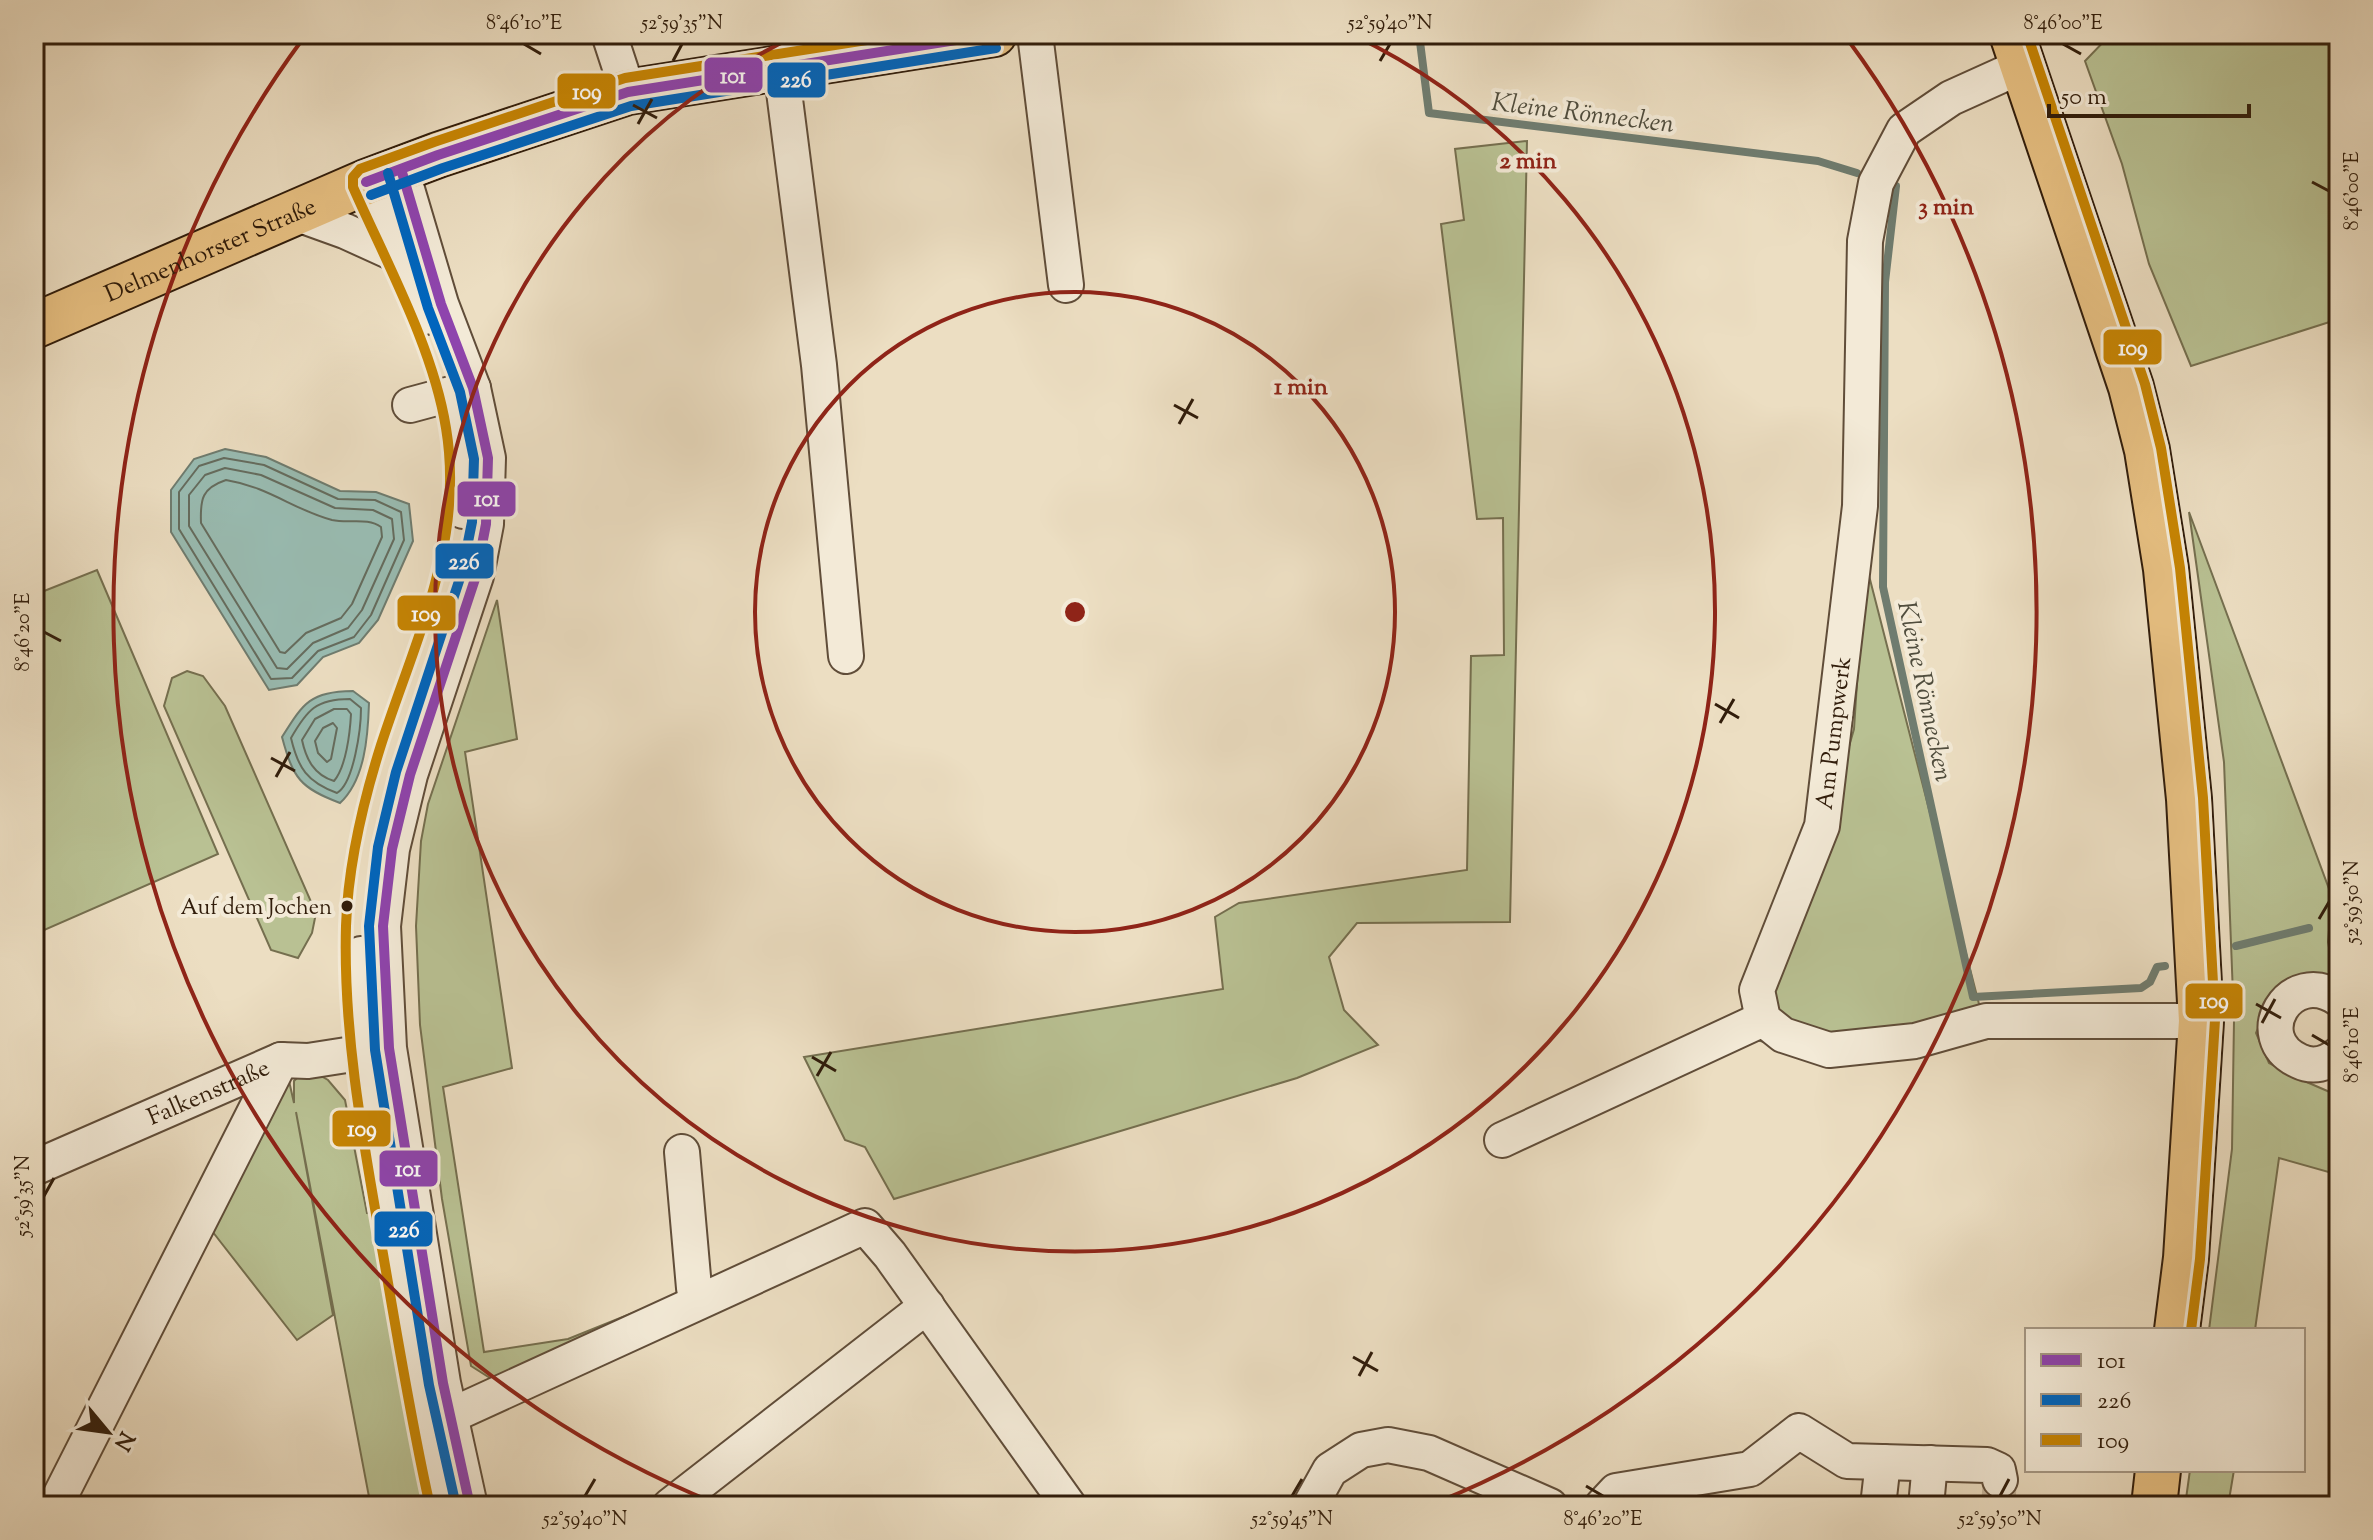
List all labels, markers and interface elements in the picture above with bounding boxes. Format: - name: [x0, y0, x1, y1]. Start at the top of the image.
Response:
- text: 8°46'10"E: [486, 10, 562, 39]
- text: 52°59'35"N: [640, 10, 723, 39]
- text: 52°59'40"N: [1347, 10, 1432, 39]
- text: 8°46'00"E: [2023, 10, 2103, 39]
- line badge: 101: [703, 56, 764, 94]
- line badge: 226: [766, 61, 827, 99]
- text: 101: [720, 62, 747, 94]
- text: 226: [780, 66, 812, 98]
- scale bar: [2049, 68, 2249, 118]
- line badge: 109: [556, 72, 617, 110]
- text: 109: [572, 78, 602, 110]
- text: 50 m: [2059, 81, 2107, 115]
- water label: Kleine Rönnecken: [1489, 85, 1676, 144]
- text: 2 min: [1499, 145, 1557, 179]
- text: 8°46'00"E: [2339, 151, 2368, 231]
- street label: Delmenhorster Straße: [100, 191, 322, 312]
- text: 3 min: [1918, 191, 1975, 225]
- line badge: 109: [2102, 328, 2163, 366]
- text: 109: [2118, 334, 2148, 366]
- text: 1 min: [1274, 371, 1329, 405]
- line badge: 101: [456, 480, 517, 518]
- text: 101: [474, 485, 501, 517]
- line badge: 226: [434, 542, 495, 580]
- text: 226: [448, 548, 480, 580]
- text: 8°46'20"E: [10, 593, 39, 671]
- line badge: 109: [396, 594, 457, 632]
- centre of rings: [1061, 598, 1089, 626]
- water label: Kleine Rönnecken: [1886, 598, 1961, 786]
- text: 109: [411, 600, 441, 632]
- street label: Am Pumpwerk: [1809, 655, 1861, 812]
- text: 52°59'50"N: [2339, 860, 2368, 945]
- place label: Auf dem Jochen: [180, 893, 332, 925]
- marker: Auf dem Jochen: [339, 898, 355, 914]
- line badge: 109: [2184, 982, 2244, 1020]
- text: 109: [2199, 987, 2229, 1019]
- text: 8°46'10"E: [2339, 1007, 2368, 1083]
- street label: Falkenstraße: [142, 1052, 275, 1135]
- line badge: 109: [331, 1109, 392, 1148]
- text: 109: [347, 1115, 377, 1147]
- line badge: 101: [378, 1149, 439, 1188]
- text: 52°59'35"N: [10, 1155, 39, 1238]
- text: 101: [395, 1155, 422, 1187]
- line badge: 226: [373, 1210, 434, 1248]
- text: 226: [388, 1216, 420, 1248]
- legend: [2025, 1328, 2305, 1472]
- text: 101: [2097, 1345, 2126, 1379]
- text: 226: [2097, 1385, 2131, 1419]
- north arrow: [68, 1392, 148, 1472]
- text: N: [104, 1425, 141, 1456]
- text: 109: [2097, 1425, 2129, 1459]
- text: 52°59'40"N: [542, 1506, 627, 1535]
- text: 52°59'45"N: [1250, 1506, 1333, 1535]
- text: 8°46'20"E: [1564, 1506, 1642, 1535]
- text: 52°59'50"N: [1957, 1506, 2042, 1535]

